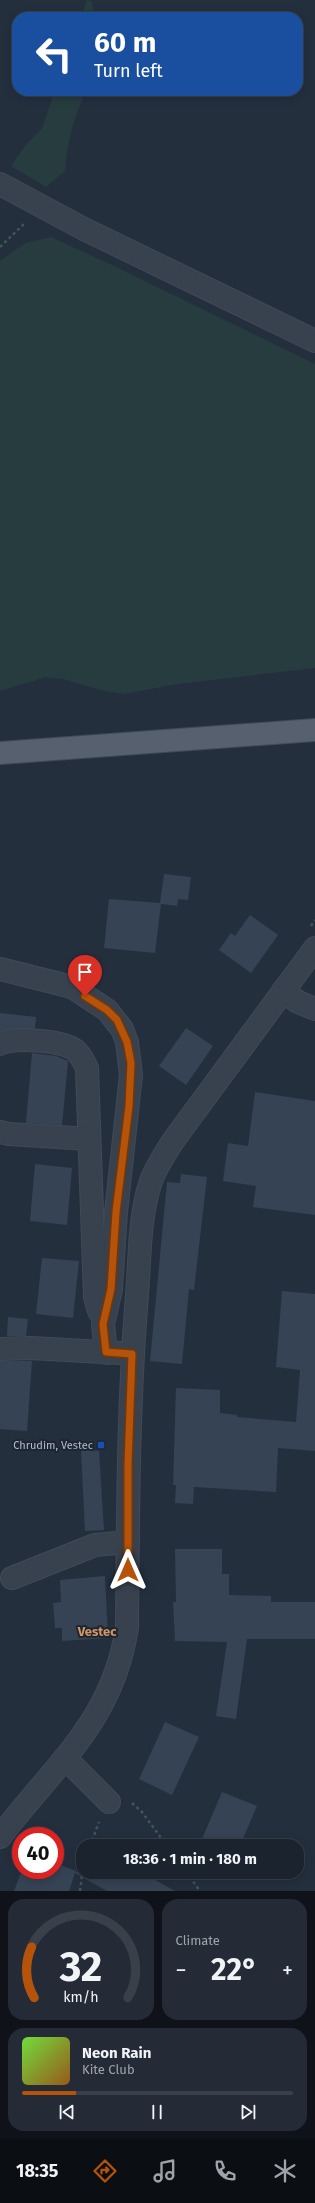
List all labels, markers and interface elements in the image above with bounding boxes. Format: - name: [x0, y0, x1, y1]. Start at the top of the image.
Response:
- text: 60 m: [94, 26, 156, 59]
- icon: left: [28, 28, 80, 80]
- text: Turn left: [94, 60, 163, 82]
- pin: [68, 955, 102, 996]
- icon: arrive: [74, 961, 96, 983]
- place label: Chrudim, Vestec: [13, 1439, 93, 1452]
- marker: Chrudim, Vestec: [96, 1440, 106, 1450]
- position arrow: [107, 1549, 149, 1591]
- district label: Vestec: [77, 1624, 117, 1639]
- speed limit sign: 40: [12, 1827, 64, 1879]
- text: 18:36 · 1 min · 180 m: [123, 1850, 257, 1868]
- text: Climate: [176, 1933, 220, 1948]
- text: 32: [58, 1941, 102, 1991]
- text: 22°: [211, 1952, 258, 1988]
- text: −: [176, 1957, 187, 1984]
- text: +: [282, 1957, 293, 1984]
- text: km/h: [63, 1988, 98, 2005]
- text: Neon Rain: [82, 2044, 151, 2062]
- text: Kite Club: [82, 2062, 135, 2077]
- icon: previous: [56, 2101, 78, 2123]
- icon: pause: [146, 2101, 168, 2123]
- icon: next: [237, 2101, 259, 2123]
- icon: directions: [91, 2157, 119, 2185]
- icon: music: [151, 2157, 179, 2185]
- icon: phone: [211, 2157, 239, 2185]
- icon: climate: [271, 2157, 299, 2185]
- text: 18:35: [16, 2160, 58, 2182]

